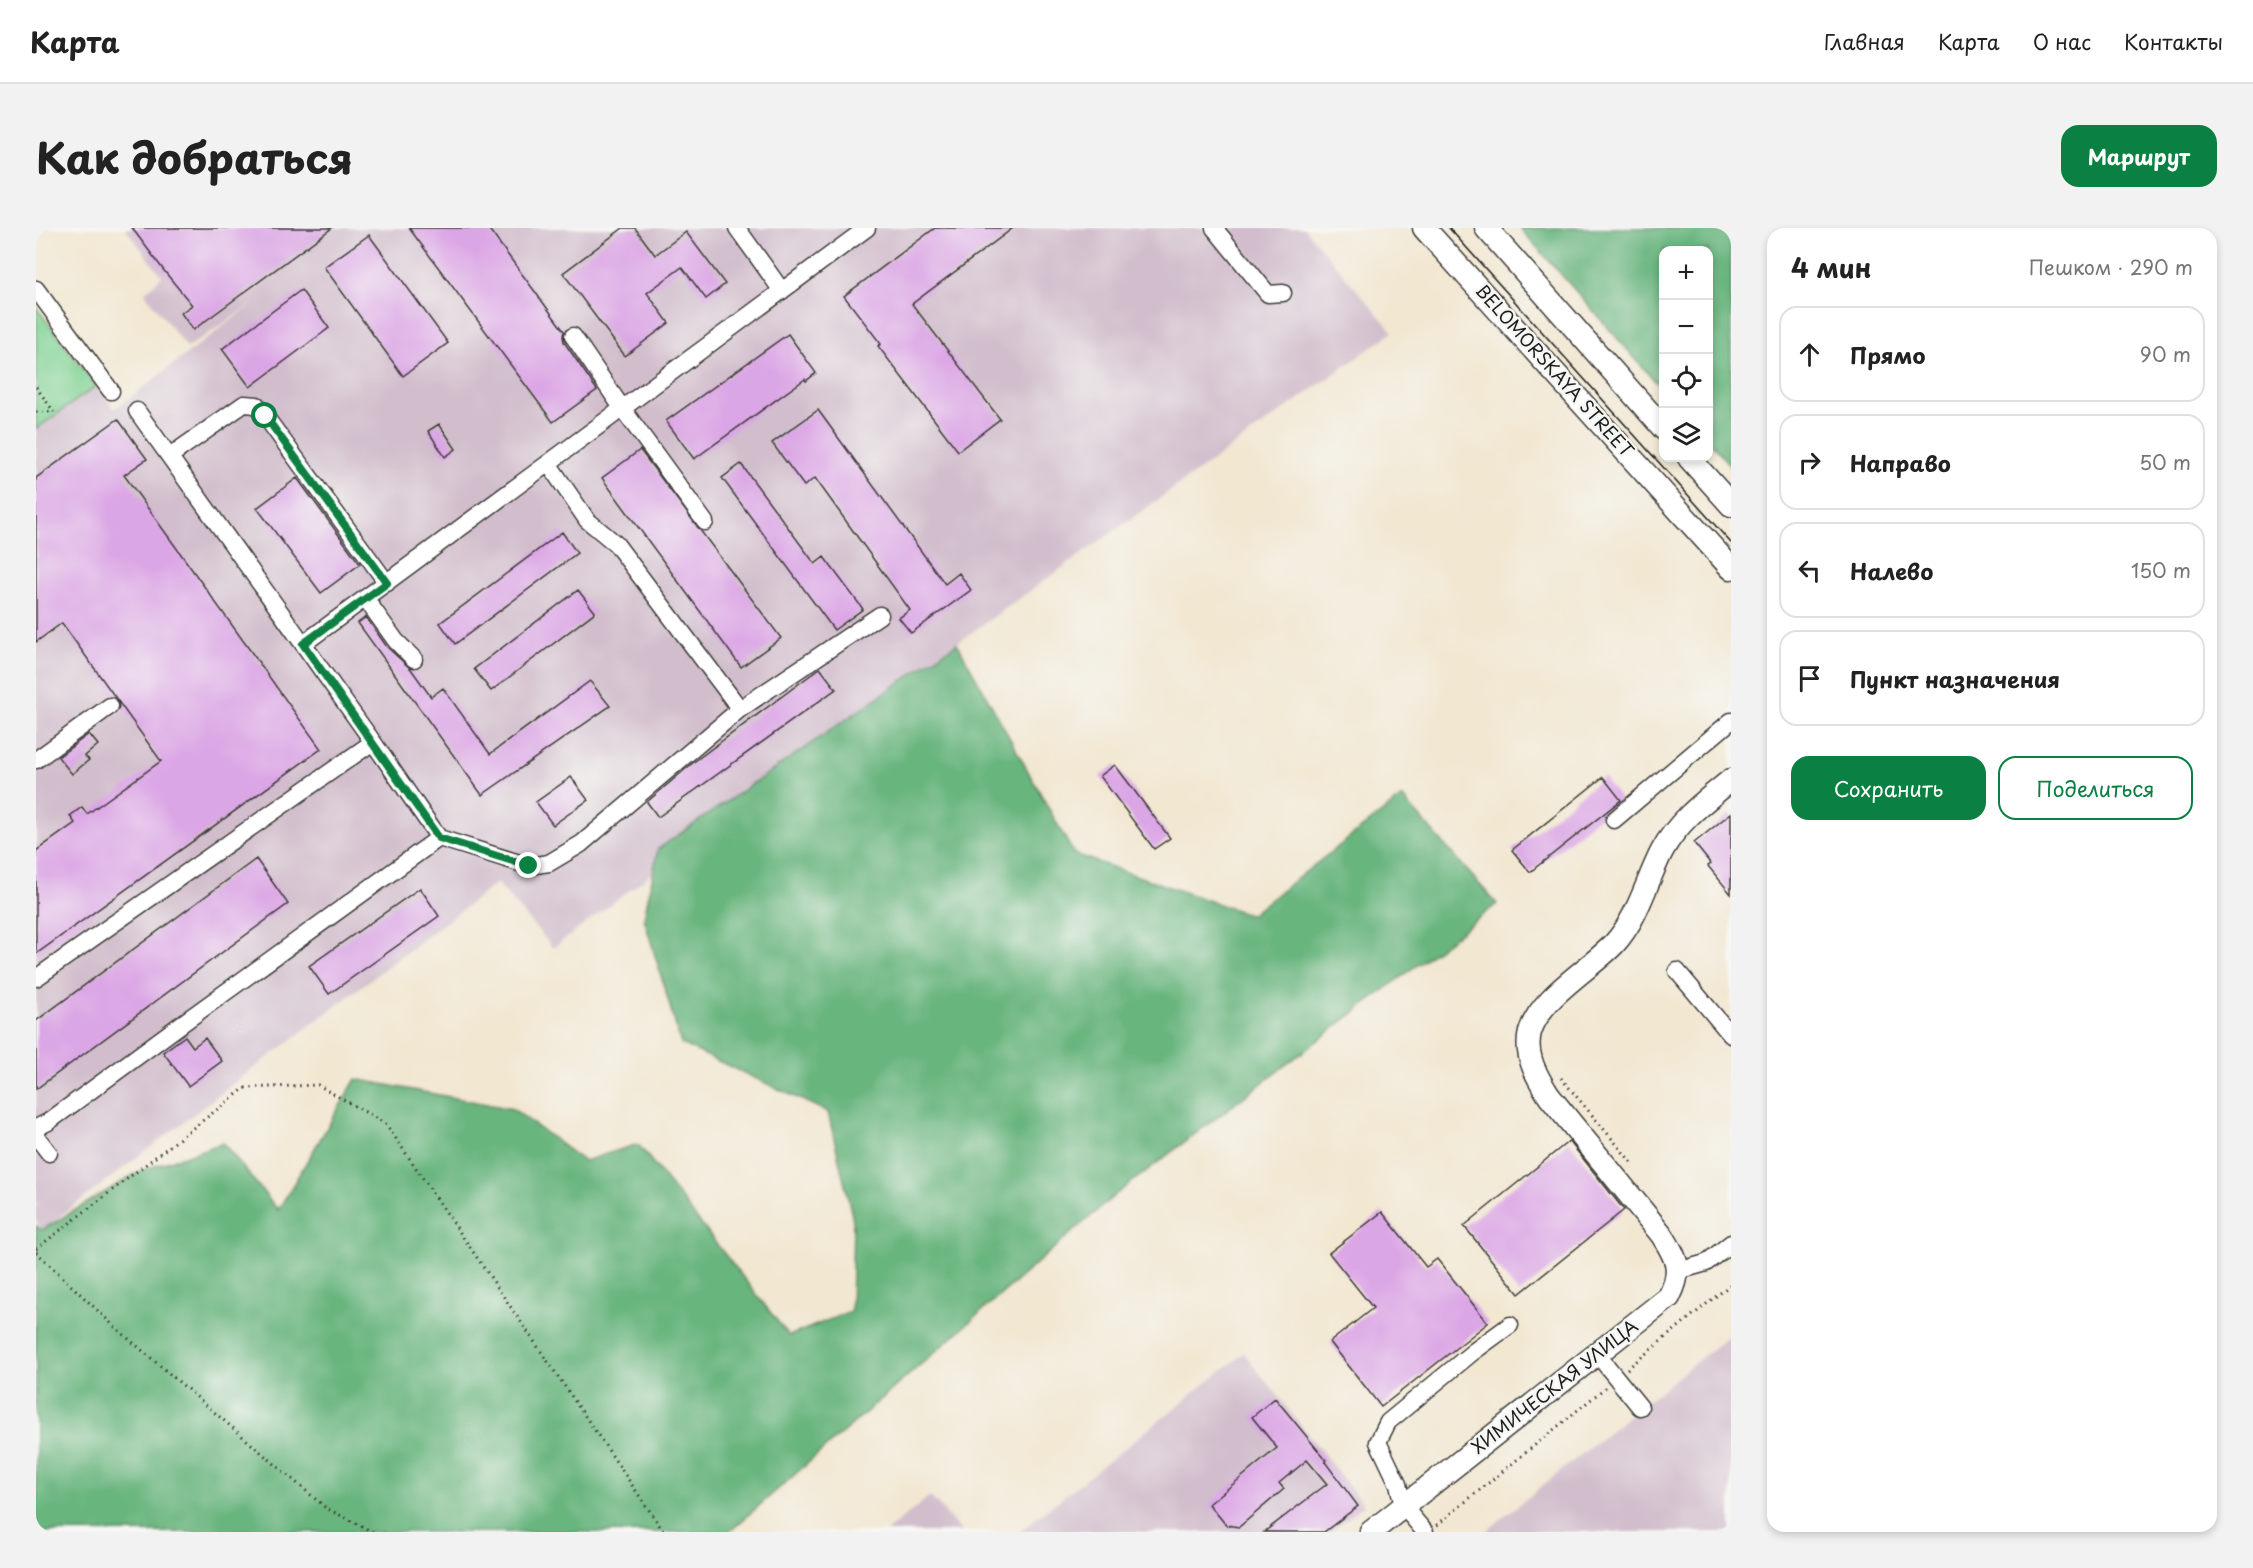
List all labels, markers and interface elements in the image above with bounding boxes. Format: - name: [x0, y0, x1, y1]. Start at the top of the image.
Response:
- text: Карта: [30, 20, 120, 63]
- text: Главная: [1824, 25, 1905, 57]
- text: Карта: [1938, 25, 2000, 57]
- text: О нас: [2033, 25, 2091, 57]
- text: Контакты: [2124, 25, 2223, 57]
- text: Как добраться: [36, 125, 353, 188]
- button: Маршрут: [2061, 125, 2217, 187]
- map controls: [1659, 246, 1713, 462]
- button: +: [1659, 246, 1713, 300]
- text: 4 мин: [1791, 248, 1872, 287]
- text: Пешком · 290 m: [2029, 252, 2193, 282]
- street label: BELOMORSKAYA STREET: [1470, 277, 1641, 463]
- button: −: [1659, 300, 1713, 354]
- icon: ahead: [1793, 338, 1826, 371]
- text: Прямо: [1850, 338, 1925, 371]
- text: 90 m: [2140, 339, 2191, 369]
- button: locate: [1659, 354, 1713, 408]
- route start: [251, 402, 277, 428]
- button: layers: [1659, 408, 1713, 462]
- icon: right: [1793, 446, 1826, 479]
- text: Направо: [1850, 446, 1951, 479]
- text: 50 m: [2139, 447, 2191, 477]
- icon: left: [1793, 554, 1826, 587]
- text: Налево: [1850, 554, 1933, 587]
- text: 150 m: [2131, 555, 2191, 585]
- icon: arrive: [1793, 662, 1826, 695]
- text: Пункт назначения: [1850, 662, 2060, 695]
- button: Сохранить: [1791, 756, 1986, 820]
- button: Поделиться: [1998, 756, 2193, 820]
- route end: [515, 852, 541, 878]
- street label: ХИМИЧЕСКАЯ УЛИЦА: [1465, 1312, 1643, 1459]

